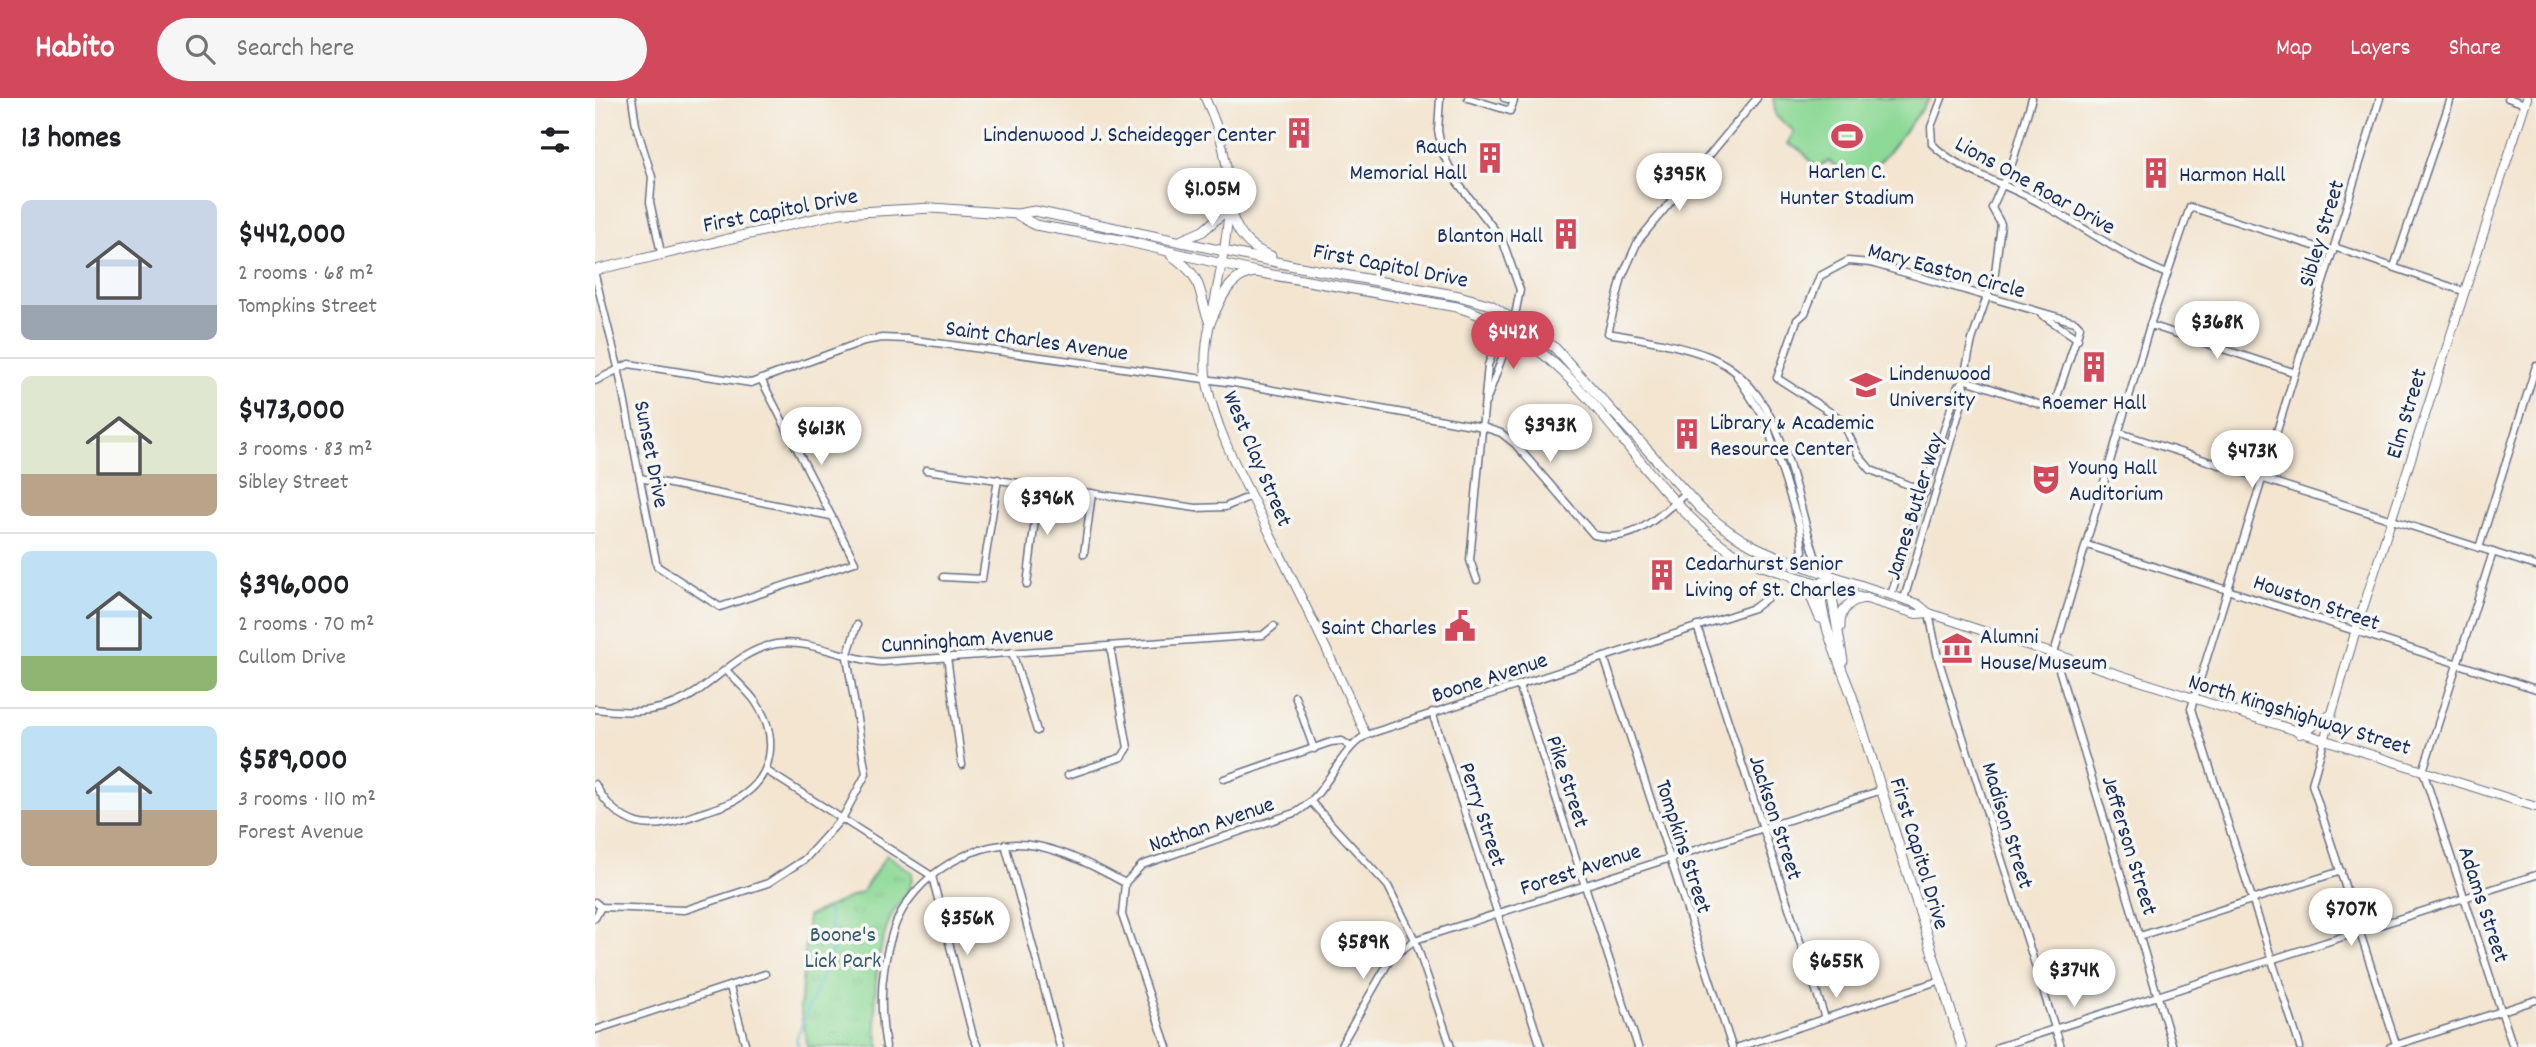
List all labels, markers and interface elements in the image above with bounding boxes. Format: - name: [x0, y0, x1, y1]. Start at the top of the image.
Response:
- search box: [157, 18, 647, 81]
- text: Habito: [35, 26, 115, 73]
- icon: search: [181, 30, 219, 68]
- text: Search here: [237, 31, 354, 68]
- text: Map: [2276, 32, 2312, 66]
- text: Layers: [2350, 32, 2411, 66]
- text: Share: [2449, 32, 2501, 66]
- building icon: Lindenwood J. Scheidegger Center: [1282, 116, 1316, 150]
- text: 13 homes: [21, 119, 121, 162]
- sports icon: Harlen C. Hunter Stadium: [1830, 119, 1864, 153]
- place label: Lindenwood J. Scheidegger Center: [983, 120, 1276, 153]
- icon: filters: [536, 121, 574, 159]
- street label: Lions One Roar Drive: [1948, 129, 2121, 245]
- place label: Rauch Memorial Hall: [1350, 132, 1468, 191]
- building icon: Rauch Memorial Hall: [1473, 141, 1507, 175]
- pin: $395K: [1630, 153, 1728, 213]
- building icon: Harmon Hall: [2139, 156, 2173, 190]
- place label: Harlen C. Hunter Stadium: [1780, 157, 1914, 216]
- text: $395K: [1652, 159, 1706, 192]
- place label: Harmon Hall: [2179, 160, 2286, 193]
- pin: $1.05M: [1155, 169, 1269, 228]
- text: $1.05M: [1183, 174, 1241, 207]
- street label: Sibley Street: [2291, 176, 2355, 292]
- street label: First Capitol Drive: [700, 181, 861, 244]
- text: $442,000: [238, 215, 346, 258]
- building icon: Blanton Hall: [1549, 217, 1583, 251]
- place label: Blanton Hall: [1437, 221, 1544, 254]
- icon: home: [77, 228, 161, 312]
- street label: Mary Easton Circle: [1864, 235, 2029, 309]
- street label: First Capitol Drive: [1310, 236, 1471, 299]
- text: 2 rooms · 68 m²: [238, 258, 374, 291]
- text: Tompkins Street: [238, 291, 377, 324]
- pin: $368K: [2168, 302, 2266, 361]
- text: $368K: [2191, 307, 2244, 340]
- pin: $442K: [1464, 312, 1562, 371]
- street label: Saint Charles Avenue: [943, 313, 1130, 372]
- text: $442K: [1487, 317, 1539, 350]
- building icon: Roemer Hall: [2077, 350, 2111, 384]
- place label: Lindenwood University: [1889, 359, 1991, 418]
- street label: Elm Street: [2379, 365, 2438, 463]
- school or university icon: Lindenwood University: [1849, 368, 1883, 402]
- street label: West Clay Street: [1212, 386, 1299, 532]
- place label: Roemer Hall: [2042, 388, 2147, 421]
- text: $473,000: [238, 391, 345, 434]
- street label: Sunset Drive: [623, 398, 676, 511]
- icon: home: [77, 404, 161, 488]
- pin: $393K: [1501, 404, 1599, 464]
- pin: $613K: [772, 408, 870, 467]
- place label: Library & Academic Resource Center: [1710, 408, 1874, 467]
- text: $393K: [1523, 410, 1577, 443]
- text: $613K: [797, 413, 845, 446]
- building icon: Library & Academic Resource Center: [1670, 417, 1704, 451]
- street label: James Butler Way: [1878, 429, 1955, 585]
- pin: $473K: [2203, 430, 2301, 490]
- text: 3 rooms · 83 m²: [238, 434, 373, 467]
- text: $473K: [2227, 436, 2277, 469]
- place label: Young Hall Auditorium: [2069, 453, 2164, 512]
- theatre icon: Young Hall Auditorium: [2029, 462, 2063, 496]
- text: Sibley Street: [238, 467, 348, 500]
- pin: $396K: [998, 478, 1096, 537]
- text: $396K: [1020, 483, 1074, 516]
- place label: Cedarhurst Senior Living of St. Charles: [1685, 549, 1856, 608]
- building icon: Cedarhurst Senior Living of St. Charles: [1645, 558, 1679, 592]
- text: $396,000: [238, 566, 350, 609]
- street label: Houston Street: [2248, 567, 2384, 641]
- icon: home: [77, 579, 161, 663]
- text: 2 rooms · 70 m²: [238, 609, 374, 642]
- public building icon: Saint Charles: [1443, 609, 1477, 643]
- place label: Saint Charles: [1321, 613, 1437, 646]
- street label: Cunningham Avenue: [880, 619, 1055, 664]
- place label: Alumni House/Museum: [1980, 622, 2107, 681]
- museum icon: Alumni House/Museum: [1940, 631, 1974, 665]
- text: Cullom Drive: [238, 642, 346, 675]
- street label: Boone Avenue: [1428, 645, 1552, 714]
- street label: North Kingshighway Street: [2184, 667, 2414, 766]
- street label: Pike Street: [1535, 732, 1596, 833]
- text: $589,000: [238, 741, 348, 784]
- street label: Jackson Street: [1738, 751, 1809, 885]
- icon: home: [77, 754, 161, 838]
- street label: Perry Street: [1448, 759, 1513, 872]
- street label: Madison Street: [1971, 759, 2041, 893]
- street label: Jefferson Street: [2091, 772, 2165, 920]
- street label: First Capitol Drive: [1879, 774, 1956, 934]
- street label: Tompkins Street: [1645, 776, 1719, 918]
- text: 3 rooms · 110 m²: [238, 784, 376, 817]
- street label: Nathan Avenue: [1145, 789, 1279, 863]
- text: Forest Avenue: [238, 817, 364, 850]
- street label: Forest Avenue: [1516, 836, 1646, 906]
- street label: Adams Street: [2447, 843, 2516, 968]
- pin: $707K: [2302, 888, 2400, 948]
- text: $707K: [2325, 894, 2377, 927]
- pin: $356K: [918, 898, 1016, 957]
- text: $356K: [940, 903, 994, 936]
- park label: Boone's Lick Park: [805, 920, 881, 979]
- pin: $589K: [1314, 922, 1412, 981]
- text: $589K: [1337, 927, 1389, 960]
- pin: $655K: [1787, 940, 1885, 1000]
- text: $655K: [1809, 946, 1863, 979]
- pin: $374K: [2025, 950, 2123, 1009]
- text: $374K: [2049, 955, 2099, 988]

